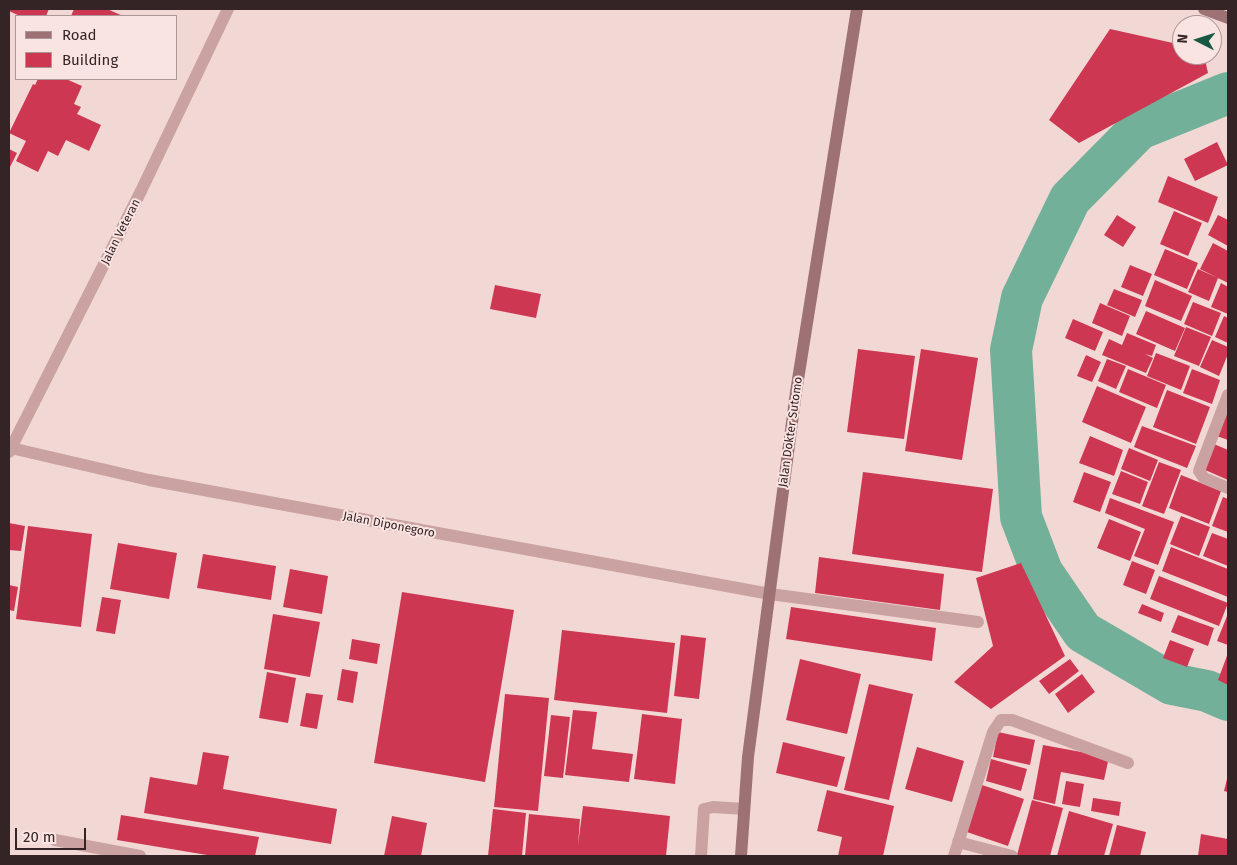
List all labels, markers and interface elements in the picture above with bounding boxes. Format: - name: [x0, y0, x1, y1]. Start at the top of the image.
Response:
- legend: [15, 15, 178, 80]
- north arrow: [1172, 15, 1222, 65]
- text: Road: [62, 26, 97, 44]
- text: N: [1174, 33, 1191, 44]
- text: Building: [62, 51, 118, 69]
- street label: Jalan Veteran: [98, 197, 144, 267]
- street label: Jalan Dokter Sutomo: [776, 376, 806, 488]
- street label: Jalan Diponegoro: [342, 509, 436, 541]
- scale bar: [18, 818, 89, 850]
- text: 20 m: [23, 828, 56, 846]

